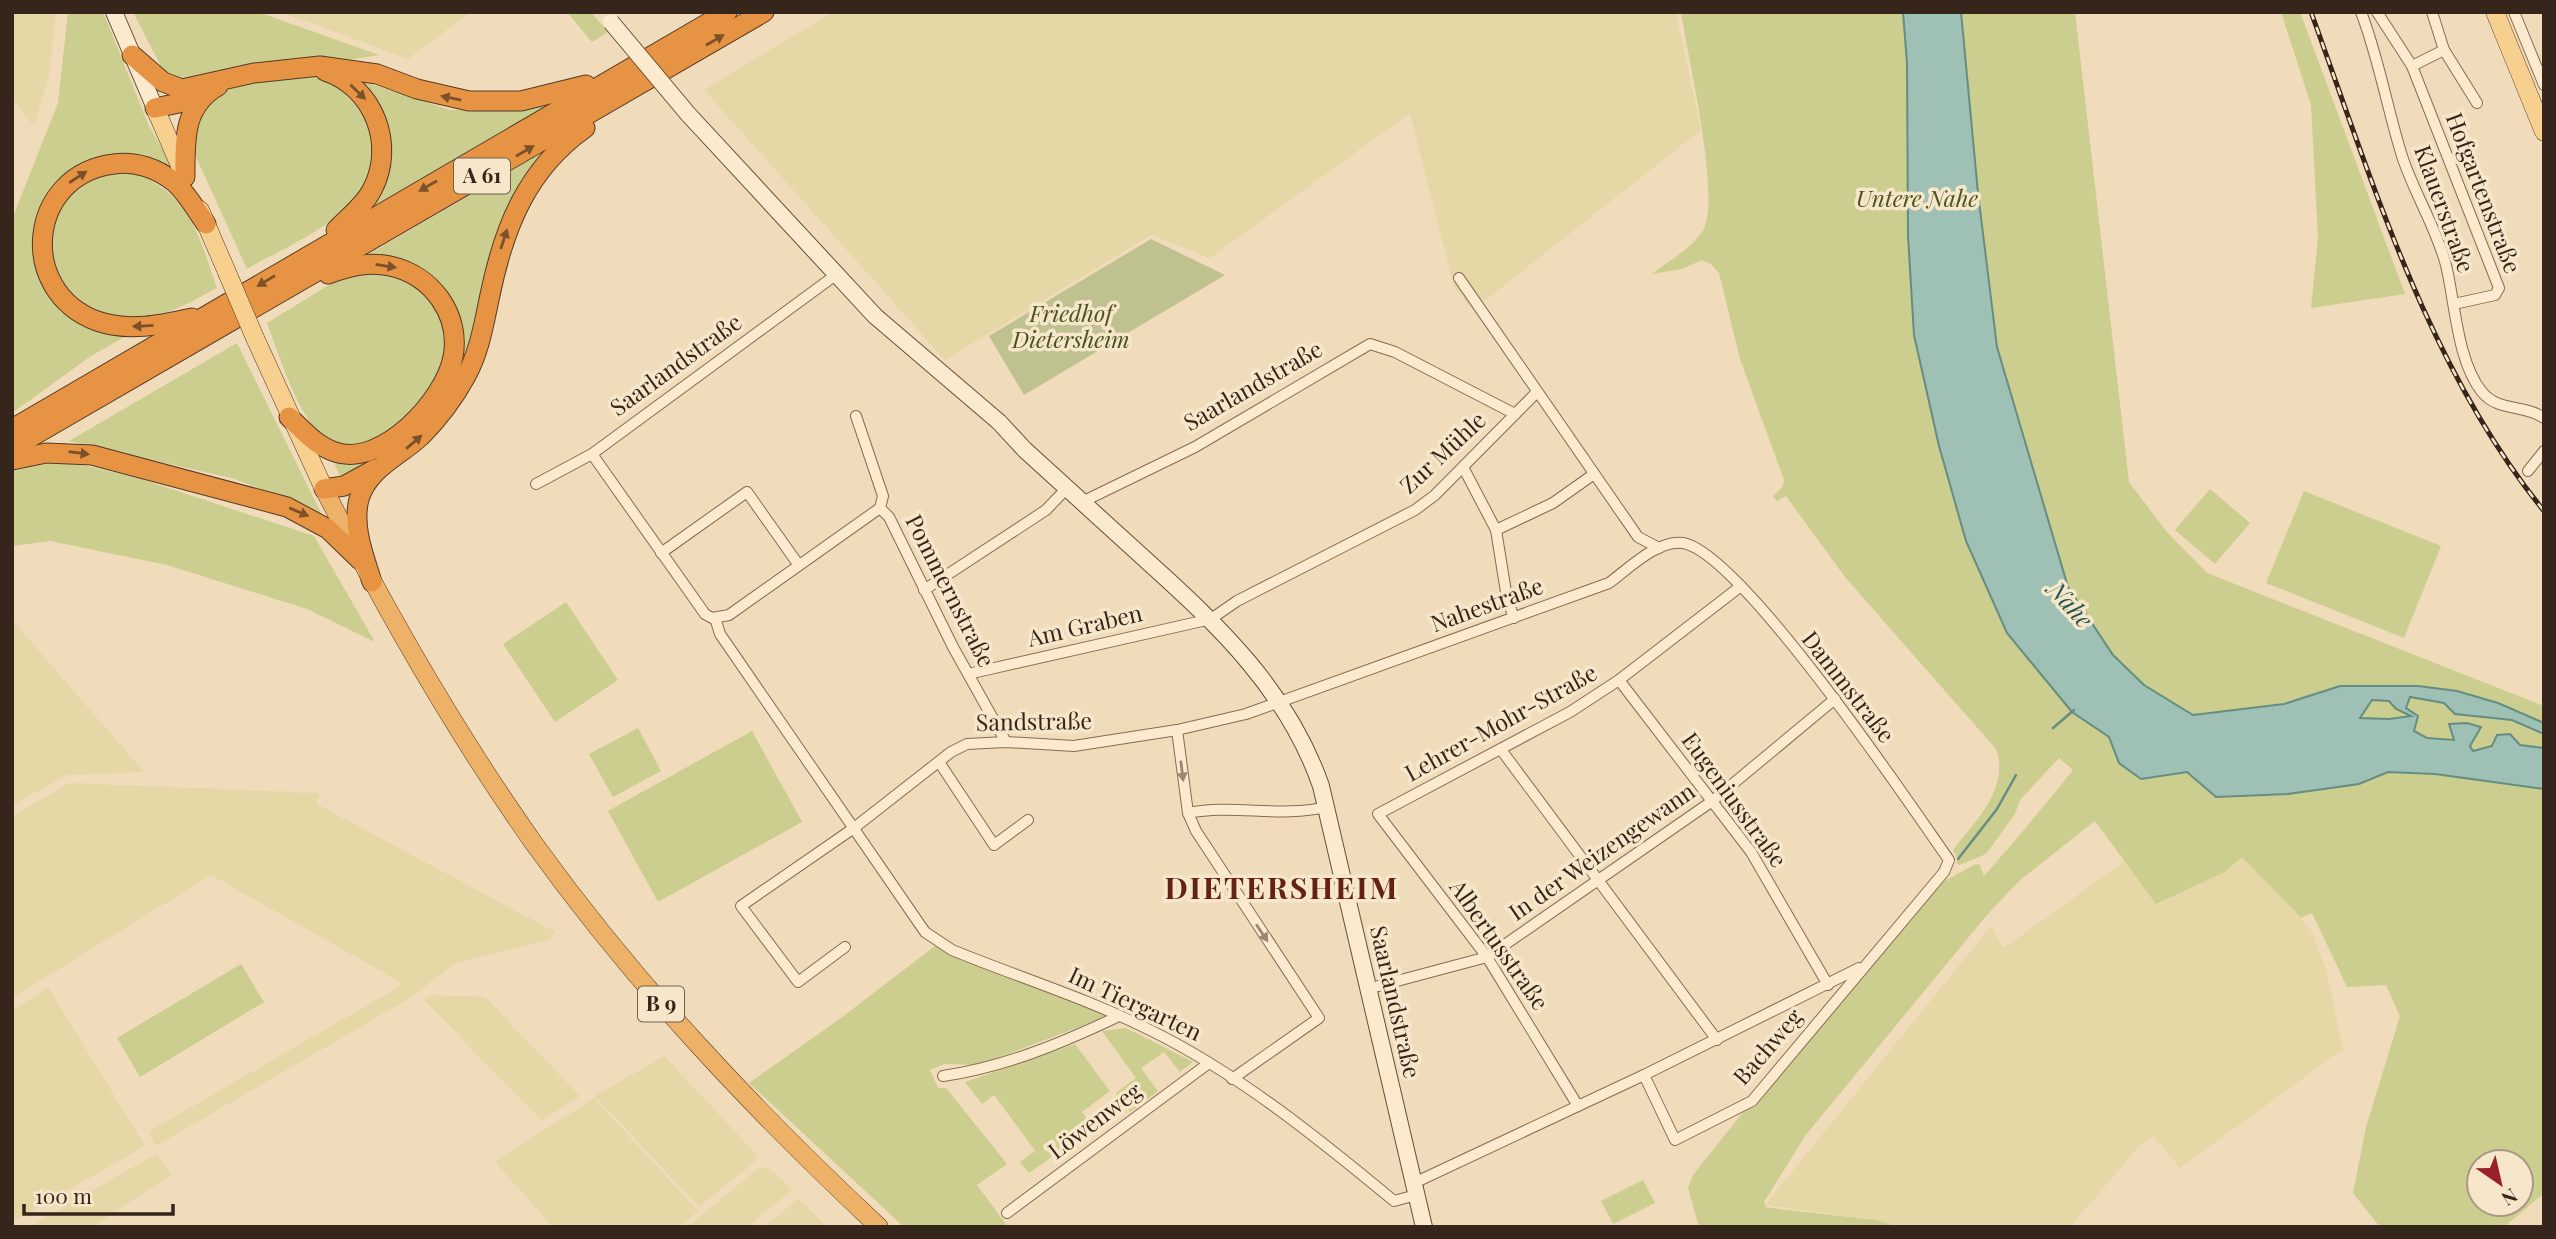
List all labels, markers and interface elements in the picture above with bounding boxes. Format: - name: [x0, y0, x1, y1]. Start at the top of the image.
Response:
- one-way arrow: [706, 34, 725, 47]
- one-way arrow: [349, 84, 366, 100]
- one-way arrow: [440, 92, 462, 103]
- street label: Hofgartenstraße: [2440, 108, 2529, 277]
- street label: Klauerstraße: [2408, 140, 2483, 277]
- one-way arrow: [516, 145, 535, 157]
- road number: A 61: [454, 158, 510, 194]
- one-way arrow: [69, 171, 88, 184]
- one-way arrow: [419, 179, 438, 192]
- park label: Untere Nahe: [1856, 182, 1978, 213]
- one-way arrow: [499, 228, 509, 249]
- one-way arrow: [375, 261, 397, 272]
- one-way arrow: [257, 275, 276, 287]
- park label: Friedhof Dietersheim: [1011, 297, 1130, 354]
- street label: Saarlandstraße: [603, 306, 747, 422]
- one-way arrow: [132, 321, 154, 332]
- street label: Saarlandstraße: [1177, 332, 1327, 437]
- street label: Zur Mühle: [1392, 404, 1492, 500]
- one-way arrow: [405, 435, 422, 450]
- one-way arrow: [69, 448, 91, 459]
- one-way arrow: [289, 506, 309, 518]
- street label: Pommernstraße: [900, 509, 1003, 672]
- street label: Nahestraße: [1426, 569, 1547, 638]
- water label: Nahe: [2041, 572, 2101, 634]
- street label: Am Graben: [1023, 596, 1145, 653]
- street label: Dammstraße: [1796, 624, 1903, 748]
- street label: Lehrer-Mohr-Straße: [1399, 656, 1602, 787]
- street label: Sandstraße: [976, 704, 1092, 737]
- street label: Eugeniusstraße: [1676, 725, 1795, 873]
- one-way arrow: [1177, 760, 1188, 782]
- street label: In der Weizengewann: [1502, 775, 1701, 927]
- district label: DIETERSHEIM: [1165, 867, 1399, 907]
- street label: Albertusstraße: [1443, 872, 1557, 1016]
- street label: Saarlandstraße: [1364, 922, 1429, 1081]
- one-way arrow: [1256, 923, 1269, 943]
- street label: Im Tiergarten: [1064, 958, 1207, 1047]
- road number: B 9: [638, 986, 684, 1021]
- street label: Bachweg: [1725, 1001, 1809, 1091]
- street label: Löwenweg: [1041, 1074, 1147, 1165]
- north arrow: [2465, 1148, 2535, 1218]
- scale bar: [24, 1172, 173, 1216]
- text: 100 m: [35, 1181, 92, 1209]
- text: N: [2497, 1183, 2523, 1213]

